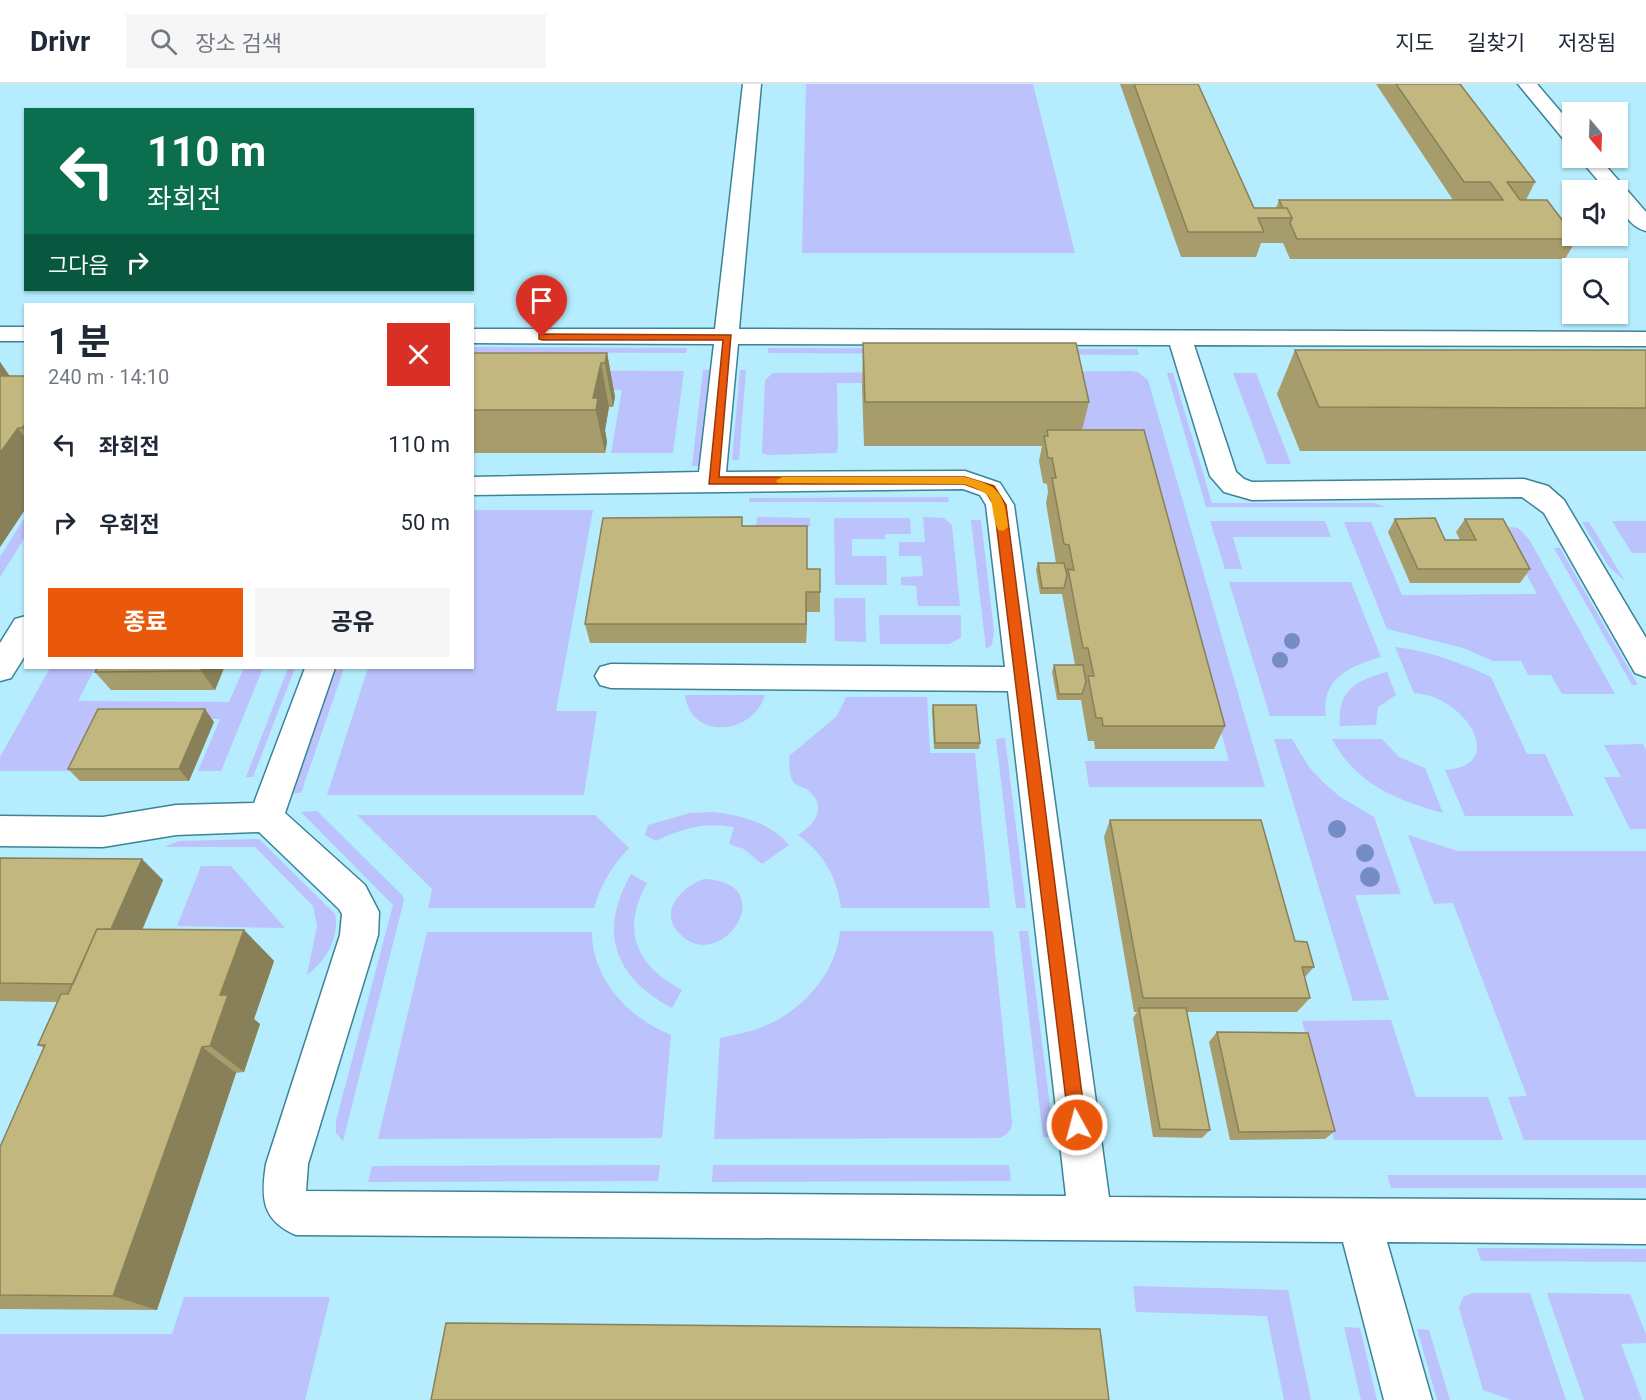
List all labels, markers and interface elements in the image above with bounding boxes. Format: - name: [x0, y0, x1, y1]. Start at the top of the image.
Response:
- search box: [126, 14, 546, 68]
- text: Drivr: [30, 25, 90, 58]
- icon: search: [147, 25, 180, 58]
- text: 장소 검색: [195, 31, 282, 56]
- text: 지도: [1395, 31, 1434, 55]
- text: 길찾기: [1467, 31, 1525, 55]
- text: 저장됨: [1558, 31, 1616, 55]
- north arrow: [1562, 102, 1628, 168]
- map controls: [1562, 102, 1628, 324]
- text: 110 m: [147, 127, 266, 176]
- icon: left: [48, 132, 126, 210]
- button: sound: [1562, 180, 1628, 246]
- text: 좌회전: [147, 183, 222, 215]
- icon: right: [121, 246, 154, 279]
- text: 그다음: [48, 253, 109, 278]
- button: search: [1562, 258, 1628, 324]
- pin: [516, 275, 567, 337]
- icon: arrive: [525, 284, 558, 317]
- text: 1 분: [48, 321, 111, 363]
- button: close: [387, 323, 450, 386]
- text: 240 m · 14:10: [48, 365, 169, 389]
- icon: left: [48, 428, 81, 461]
- text: 110 m: [388, 432, 450, 457]
- text: 좌회전: [99, 434, 160, 459]
- icon: right: [48, 506, 81, 539]
- text: 50 m: [401, 510, 450, 535]
- text: 우회전: [99, 512, 160, 537]
- button: 종료: [48, 588, 243, 657]
- button: 공유: [255, 588, 450, 657]
- position arrow: [1045, 1093, 1109, 1157]

